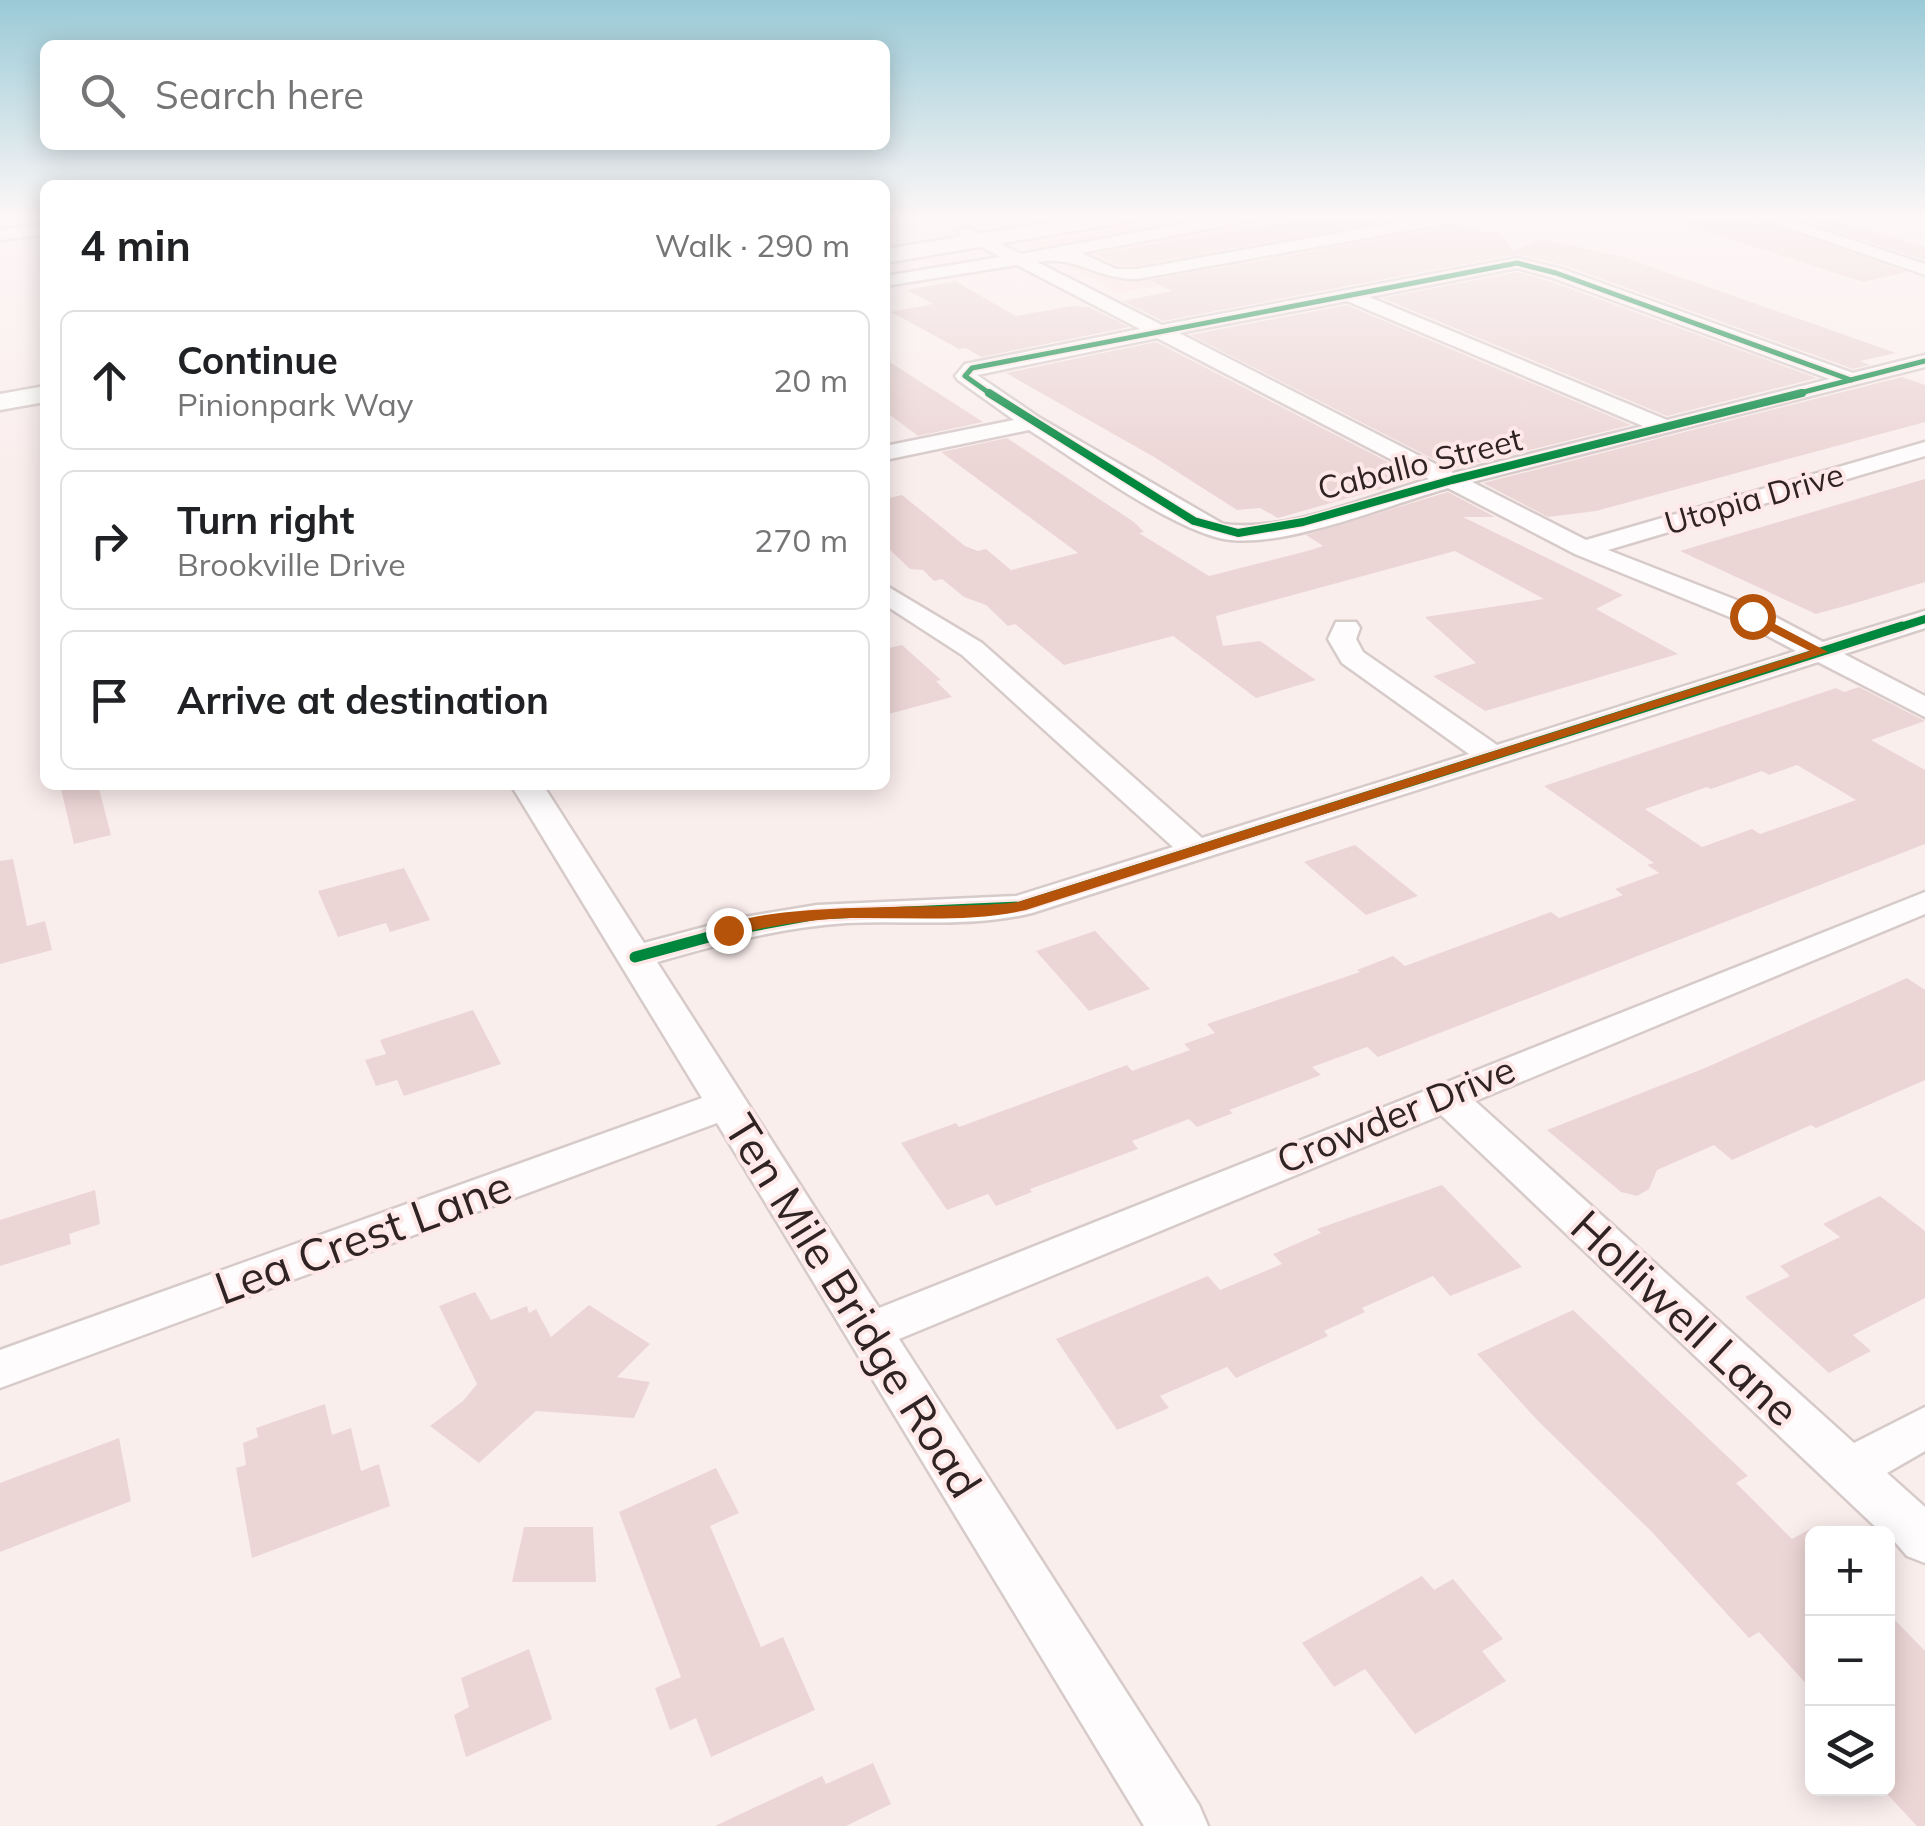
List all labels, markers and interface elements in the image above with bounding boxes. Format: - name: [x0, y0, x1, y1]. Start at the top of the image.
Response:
- search box: [40, 40, 890, 150]
- icon: search: [75, 68, 130, 123]
- text: Search here: [155, 71, 364, 119]
- text: 4 min: [80, 219, 191, 272]
- text: Walk · 290 m: [655, 225, 850, 265]
- text: Continue: [177, 336, 338, 384]
- icon: ahead: [82, 353, 137, 408]
- text: 20 m: [773, 360, 848, 400]
- text: Pinionpark Way: [177, 384, 413, 424]
- street label: Caballo Street: [1313, 418, 1526, 508]
- street label: Utopia Drive: [1660, 453, 1848, 543]
- text: Turn right: [177, 496, 354, 544]
- icon: right: [82, 513, 137, 568]
- text: 270 m: [754, 520, 848, 560]
- text: Brookville Drive: [177, 544, 406, 584]
- route start: [1730, 594, 1776, 640]
- icon: arrive: [82, 673, 137, 728]
- text: Arrive at destination: [177, 676, 549, 724]
- route end: [706, 908, 752, 954]
- street label: Crowder Drive: [1269, 1044, 1522, 1184]
- street label: Ten Mile Bridge Road: [713, 1104, 994, 1507]
- street label: Lea Crest Lane: [207, 1157, 518, 1316]
- street label: Holliwell Lane: [1560, 1198, 1811, 1437]
- map controls: [1805, 1526, 1895, 1796]
- button: +: [1805, 1526, 1895, 1616]
- button: −: [1805, 1616, 1895, 1706]
- button: layers: [1805, 1706, 1895, 1796]

